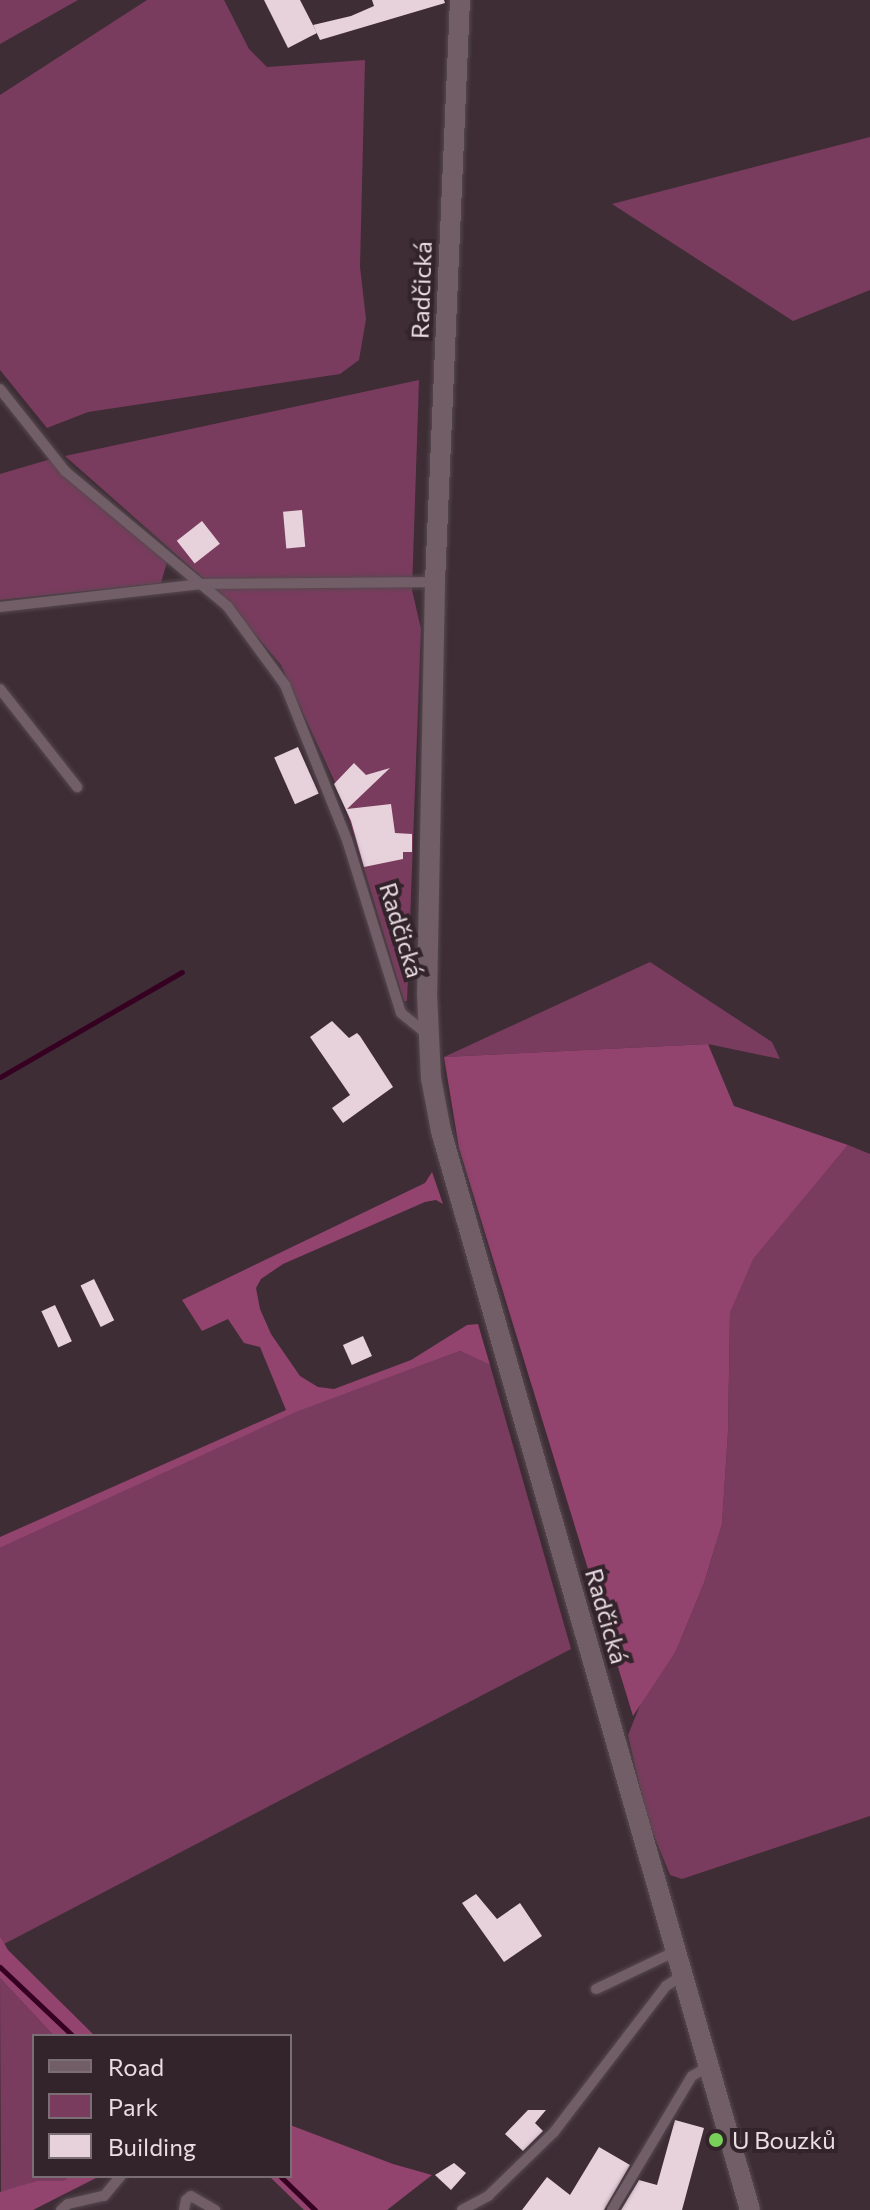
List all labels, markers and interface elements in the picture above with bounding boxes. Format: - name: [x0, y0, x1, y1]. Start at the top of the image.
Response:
- street label: Radčická: [405, 241, 437, 339]
- street label: Radčická: [374, 879, 430, 981]
- street label: Radčická: [580, 1565, 634, 1667]
- legend: [32, 2034, 292, 2178]
- text: Road: [108, 2052, 164, 2081]
- text: Park: [108, 2092, 158, 2121]
- place label: U Bouzků: [732, 2126, 836, 2154]
- marker: U Bouzků: [707, 2131, 725, 2149]
- text: Building: [108, 2132, 196, 2161]

